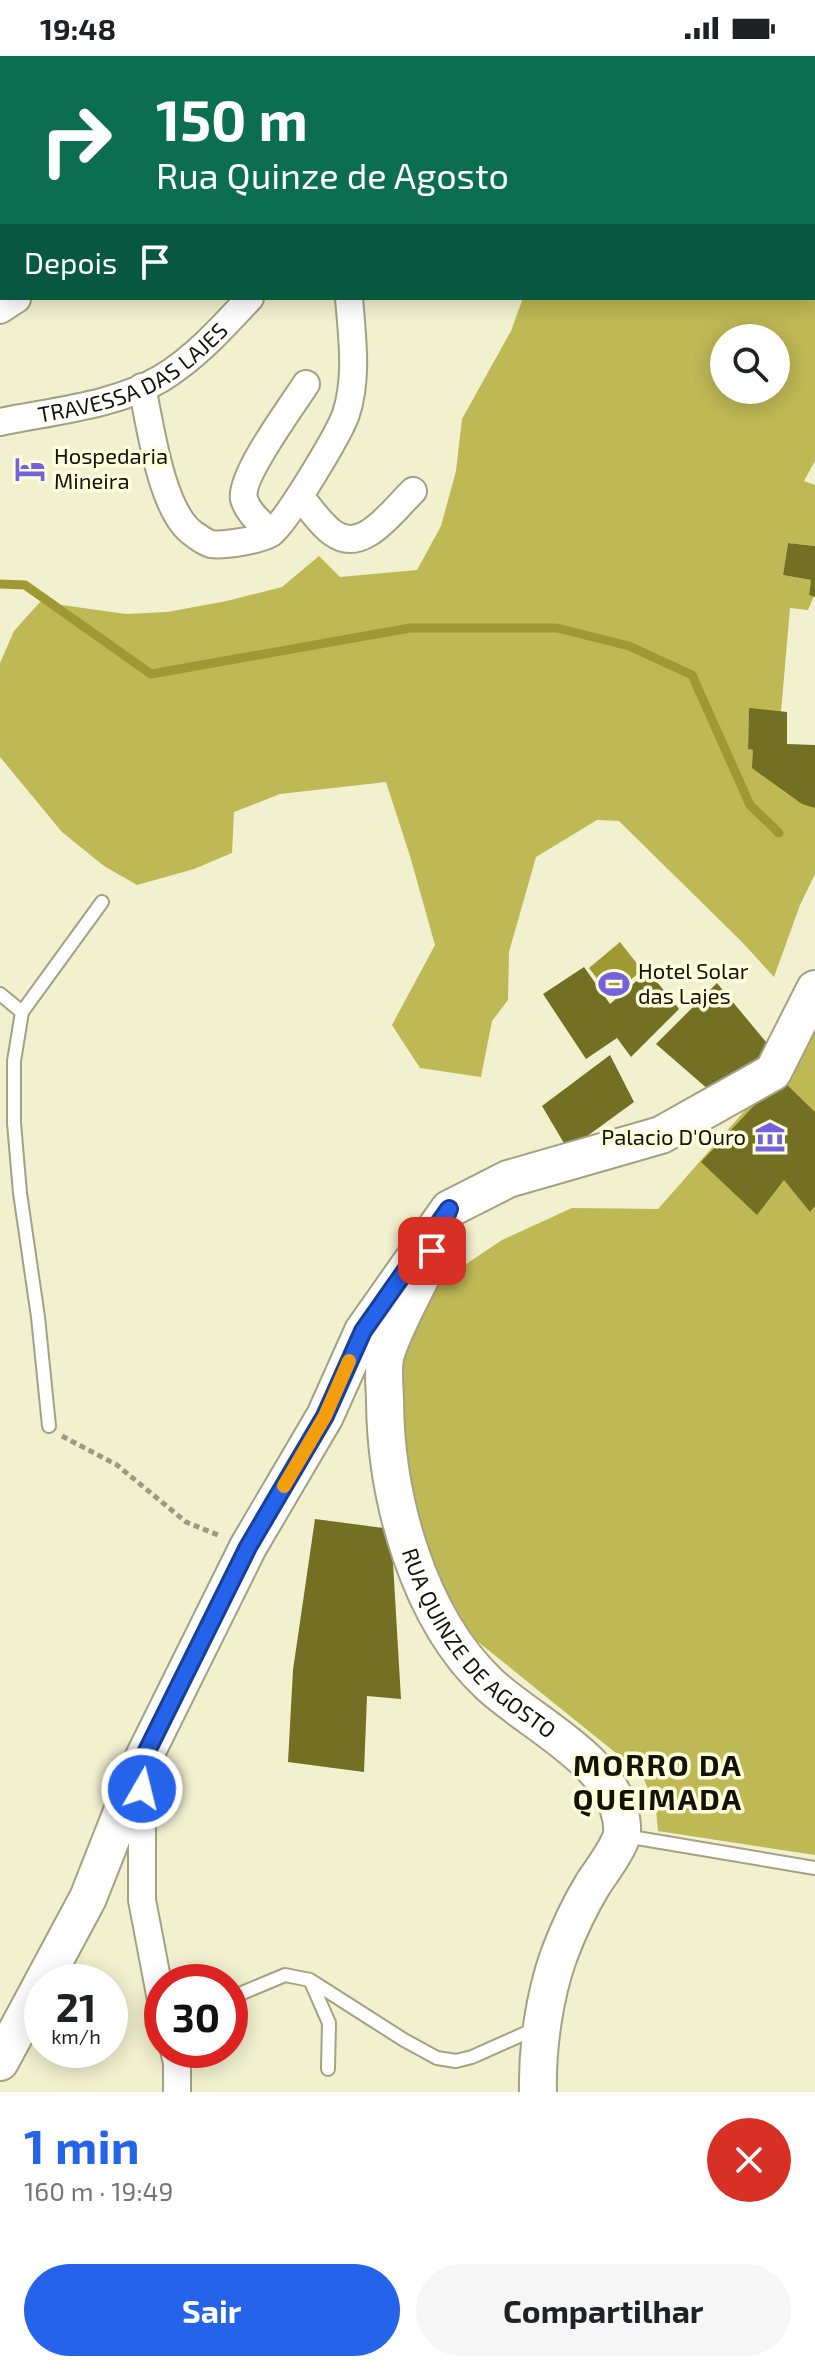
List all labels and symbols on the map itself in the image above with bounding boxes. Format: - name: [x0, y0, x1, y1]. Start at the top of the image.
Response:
- street label: TRAVESSA DAS LAJES: [36, 316, 232, 427]
- place label: Hospedaria Mineira: [54, 442, 168, 493]
- hotel icon: Hospedaria Mineira: [13, 452, 47, 486]
- place label: Hotel Solar das Lajes: [638, 957, 749, 1009]
- sports icon: Hotel Solar das Lajes: [597, 967, 631, 1001]
- museum icon: Palacio D'Ouro: [753, 1120, 787, 1154]
- place label: Palacio D'Ouro: [601, 1123, 746, 1149]
- pin: [398, 1217, 466, 1285]
- street label: RUA QUINZE DE AGOSTO: [398, 1544, 561, 1743]
- district label: MORRO DA QUEIMADA: [573, 1746, 743, 1817]
- position arrow: [100, 1747, 184, 1831]
- speed limit sign: 30: [144, 1964, 248, 2068]

